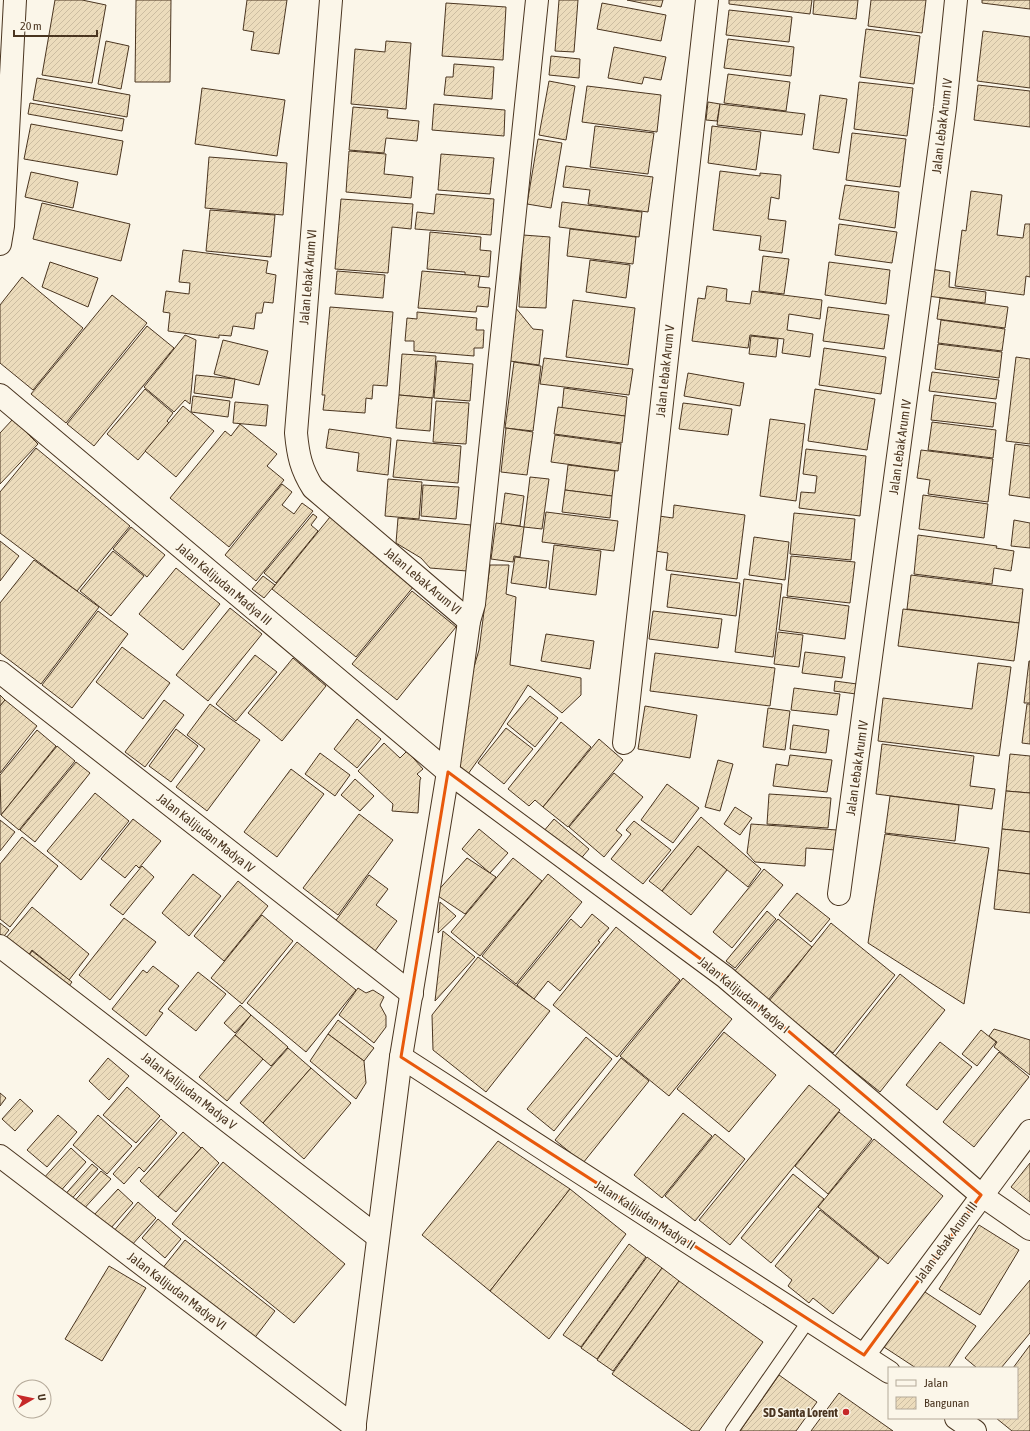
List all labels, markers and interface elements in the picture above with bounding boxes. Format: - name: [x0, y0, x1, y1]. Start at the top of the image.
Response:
- scale bar: [14, 12, 97, 38]
- text: 20 m: [20, 19, 42, 33]
- street label: Jalan Lebak Arum IV: [929, 77, 955, 174]
- street label: Jalan Lebak Arum VI: [296, 229, 320, 325]
- street label: Jalan Lebak Arum V: [653, 324, 677, 418]
- street label: Jalan Lebak Arum IV: [886, 398, 914, 495]
- street label: Jalan Kalijudan Madya III: [173, 540, 275, 628]
- street label: Jalan Lebak Arum VI: [382, 544, 464, 618]
- street label: Jalan Lebak Arum IV: [843, 719, 871, 816]
- street label: Jalan Kalijudan Madya IV: [154, 790, 258, 876]
- street label: Jalan Kalijudan Madya I: [695, 954, 793, 1036]
- street label: Jalan Kalijudan Madya V: [139, 1049, 240, 1133]
- street label: Jalan Kalijudan Madya II: [592, 1177, 698, 1253]
- street label: Jalan Lebak Arum III: [912, 1199, 980, 1285]
- street label: Jalan Kalijudan Madya VI: [125, 1249, 229, 1333]
- legend: [888, 1367, 1018, 1419]
- text: Jalan: [924, 1376, 948, 1390]
- north arrow: [12, 1379, 52, 1419]
- text: U: [35, 1393, 48, 1402]
- text: Bangunan: [924, 1396, 969, 1410]
- place label: SD Santa Lorent: [763, 1405, 838, 1420]
- marker: SD Santa Lorent: [841, 1407, 851, 1417]

